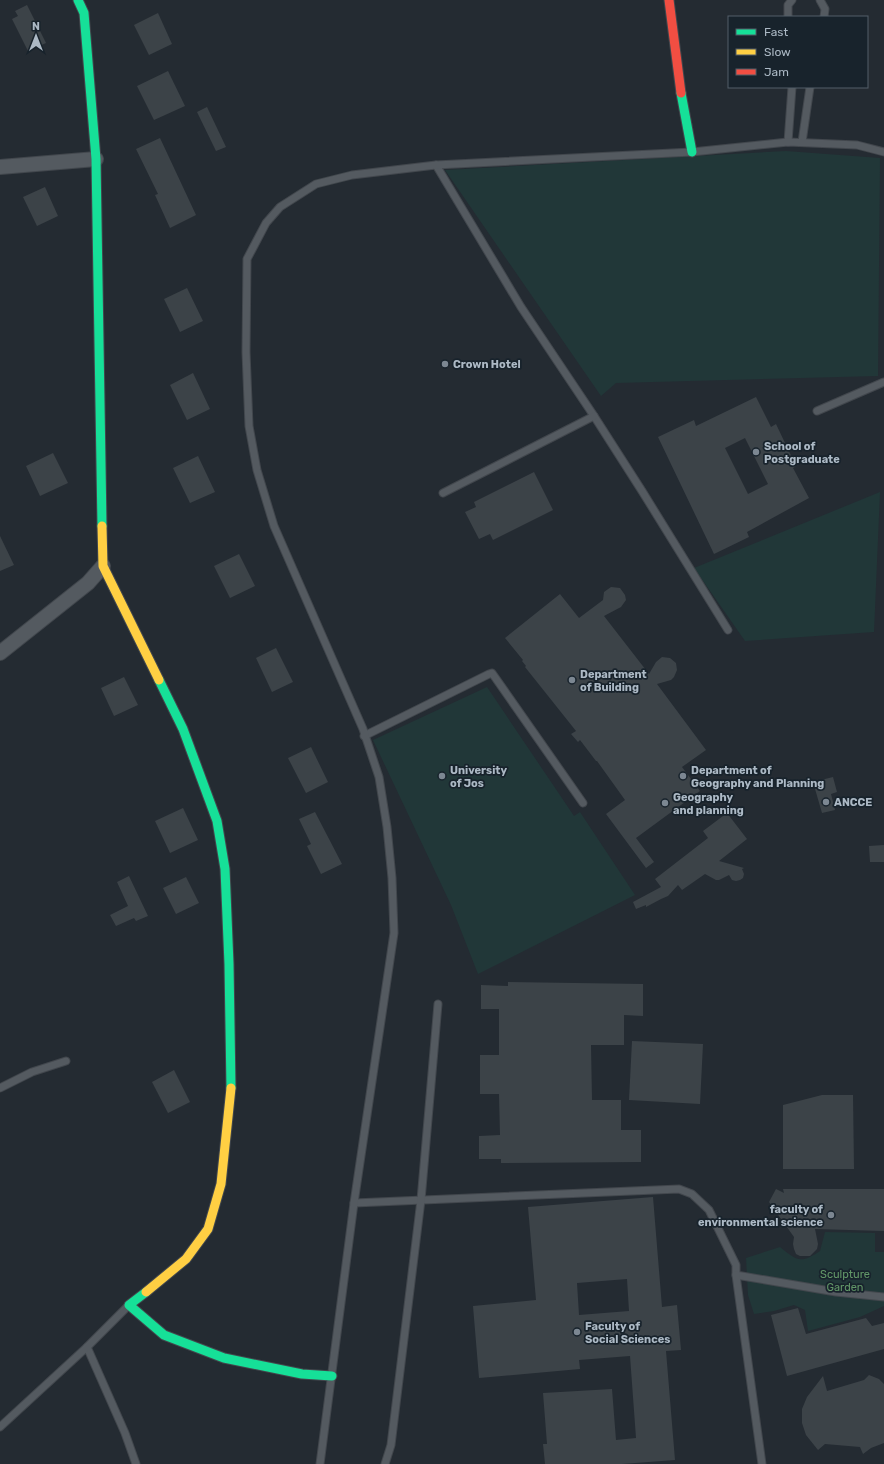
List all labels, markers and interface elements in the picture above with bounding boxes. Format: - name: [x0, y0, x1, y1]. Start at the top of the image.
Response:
- north arrow: [16, 16, 56, 56]
- legend: [728, 16, 868, 88]
- text: N: [32, 20, 40, 33]
- text: Fast: [764, 25, 788, 39]
- text: Slow: [764, 45, 791, 59]
- text: Jam: [764, 65, 789, 79]
- place label: Crown Hotel: [453, 358, 521, 371]
- marker: Crown Hotel: [440, 359, 450, 369]
- place label: School of Postgraduate: [764, 440, 840, 466]
- marker: School of Postgraduate: [751, 447, 761, 457]
- place label: Department of Building: [580, 668, 647, 694]
- marker: Department of Building: [567, 675, 577, 685]
- place label: University of Jos: [450, 764, 507, 790]
- place label: Department of Geography and Planning: [691, 764, 824, 790]
- marker: University of Jos: [437, 771, 447, 781]
- marker: Department of Geography and Planning: [678, 771, 688, 781]
- place label: Geography and planning: [673, 791, 744, 817]
- place label: ANCCE: [834, 796, 872, 809]
- marker: ANCCE: [821, 797, 831, 807]
- marker: Geography and planning: [660, 798, 670, 808]
- place label: faculty of environmental science: [698, 1203, 823, 1229]
- marker: faculty of environmental science: [826, 1210, 836, 1220]
- park label: Sculpture Garden: [820, 1268, 870, 1294]
- place label: Faculty of Social Sciences: [585, 1320, 670, 1346]
- marker: Faculty of Social Sciences: [572, 1327, 582, 1337]

